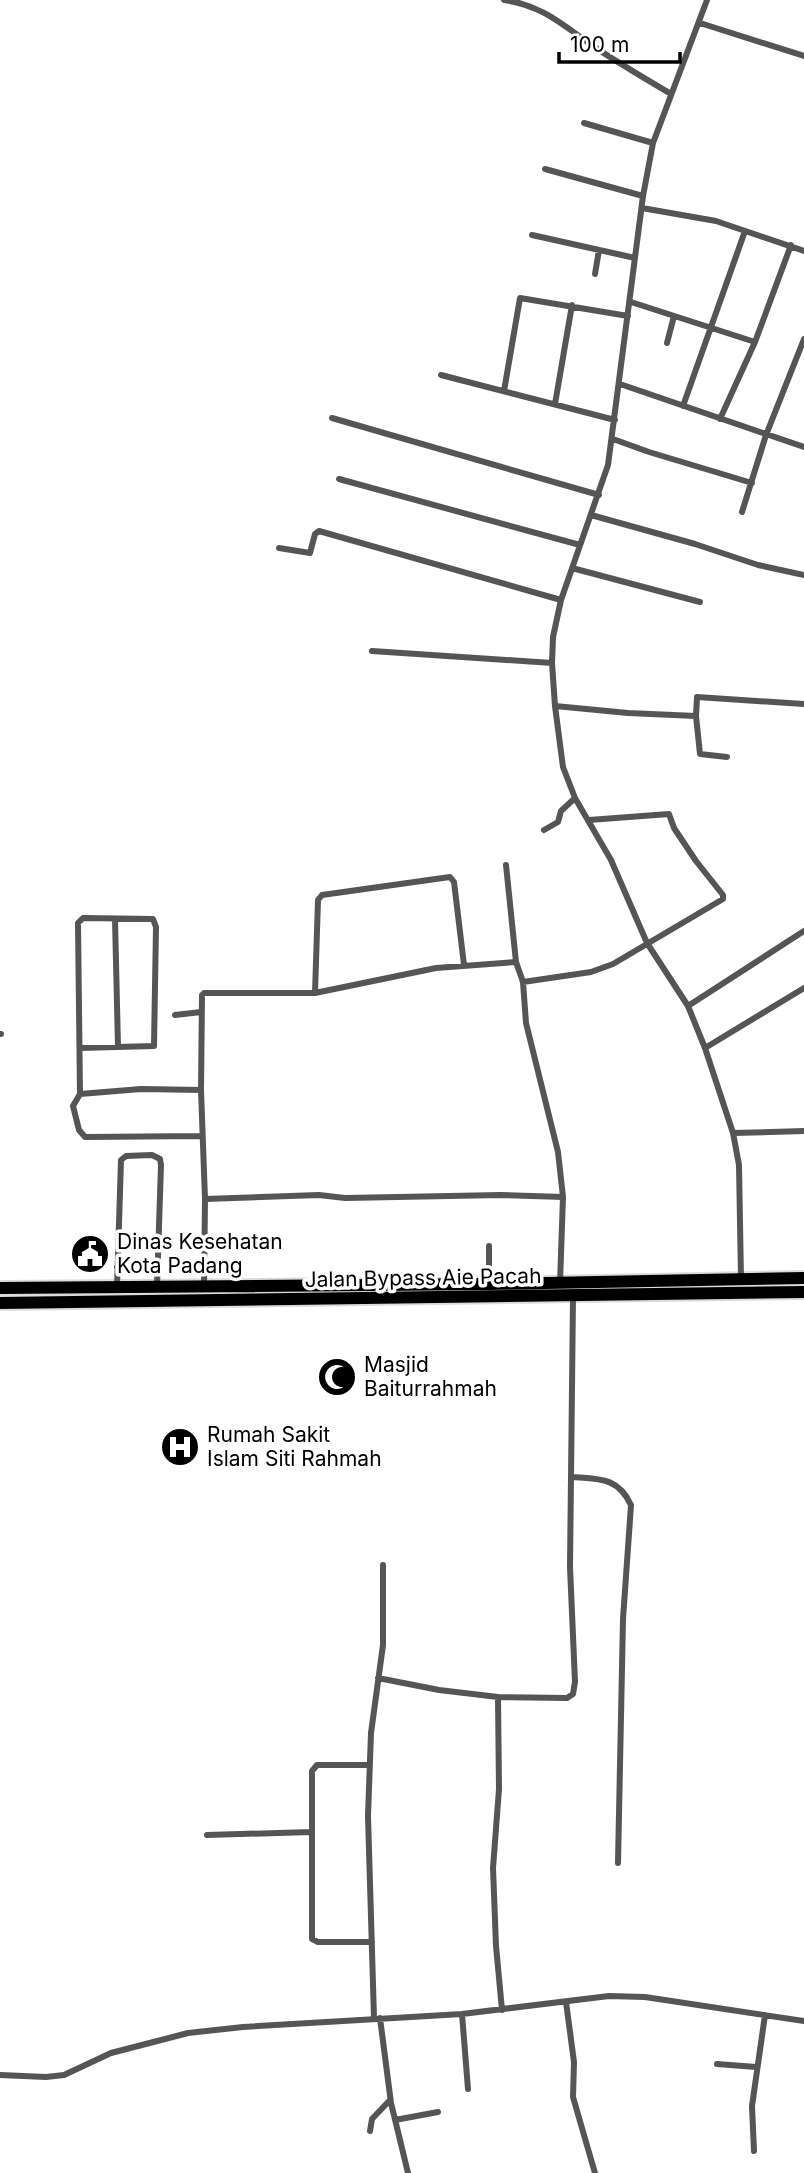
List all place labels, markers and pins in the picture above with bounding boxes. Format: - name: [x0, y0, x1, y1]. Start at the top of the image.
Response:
- place label: Dinas Kesehatan Kota Padang: [117, 1229, 283, 1278]
- public building icon: Dinas Kesehatan Kota Padang: [69, 1233, 111, 1275]
- place label: Masjid Baiturrahmah: [364, 1352, 497, 1401]
- mosque icon: Masjid Baiturrahmah: [316, 1356, 358, 1398]
- place label: Rumah Sakit Islam Siti Rahmah: [207, 1422, 382, 1471]
- hospital icon: Rumah Sakit Islam Siti Rahmah: [159, 1426, 201, 1468]

